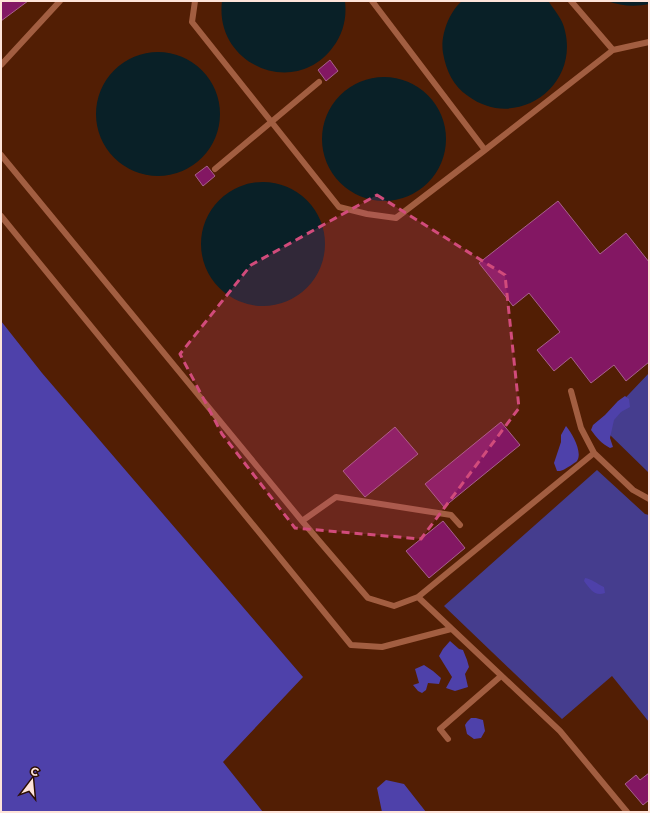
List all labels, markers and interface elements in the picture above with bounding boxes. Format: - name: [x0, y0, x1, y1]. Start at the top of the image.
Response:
- north arrow: [12, 761, 52, 801]
- text: С: [29, 764, 41, 779]

